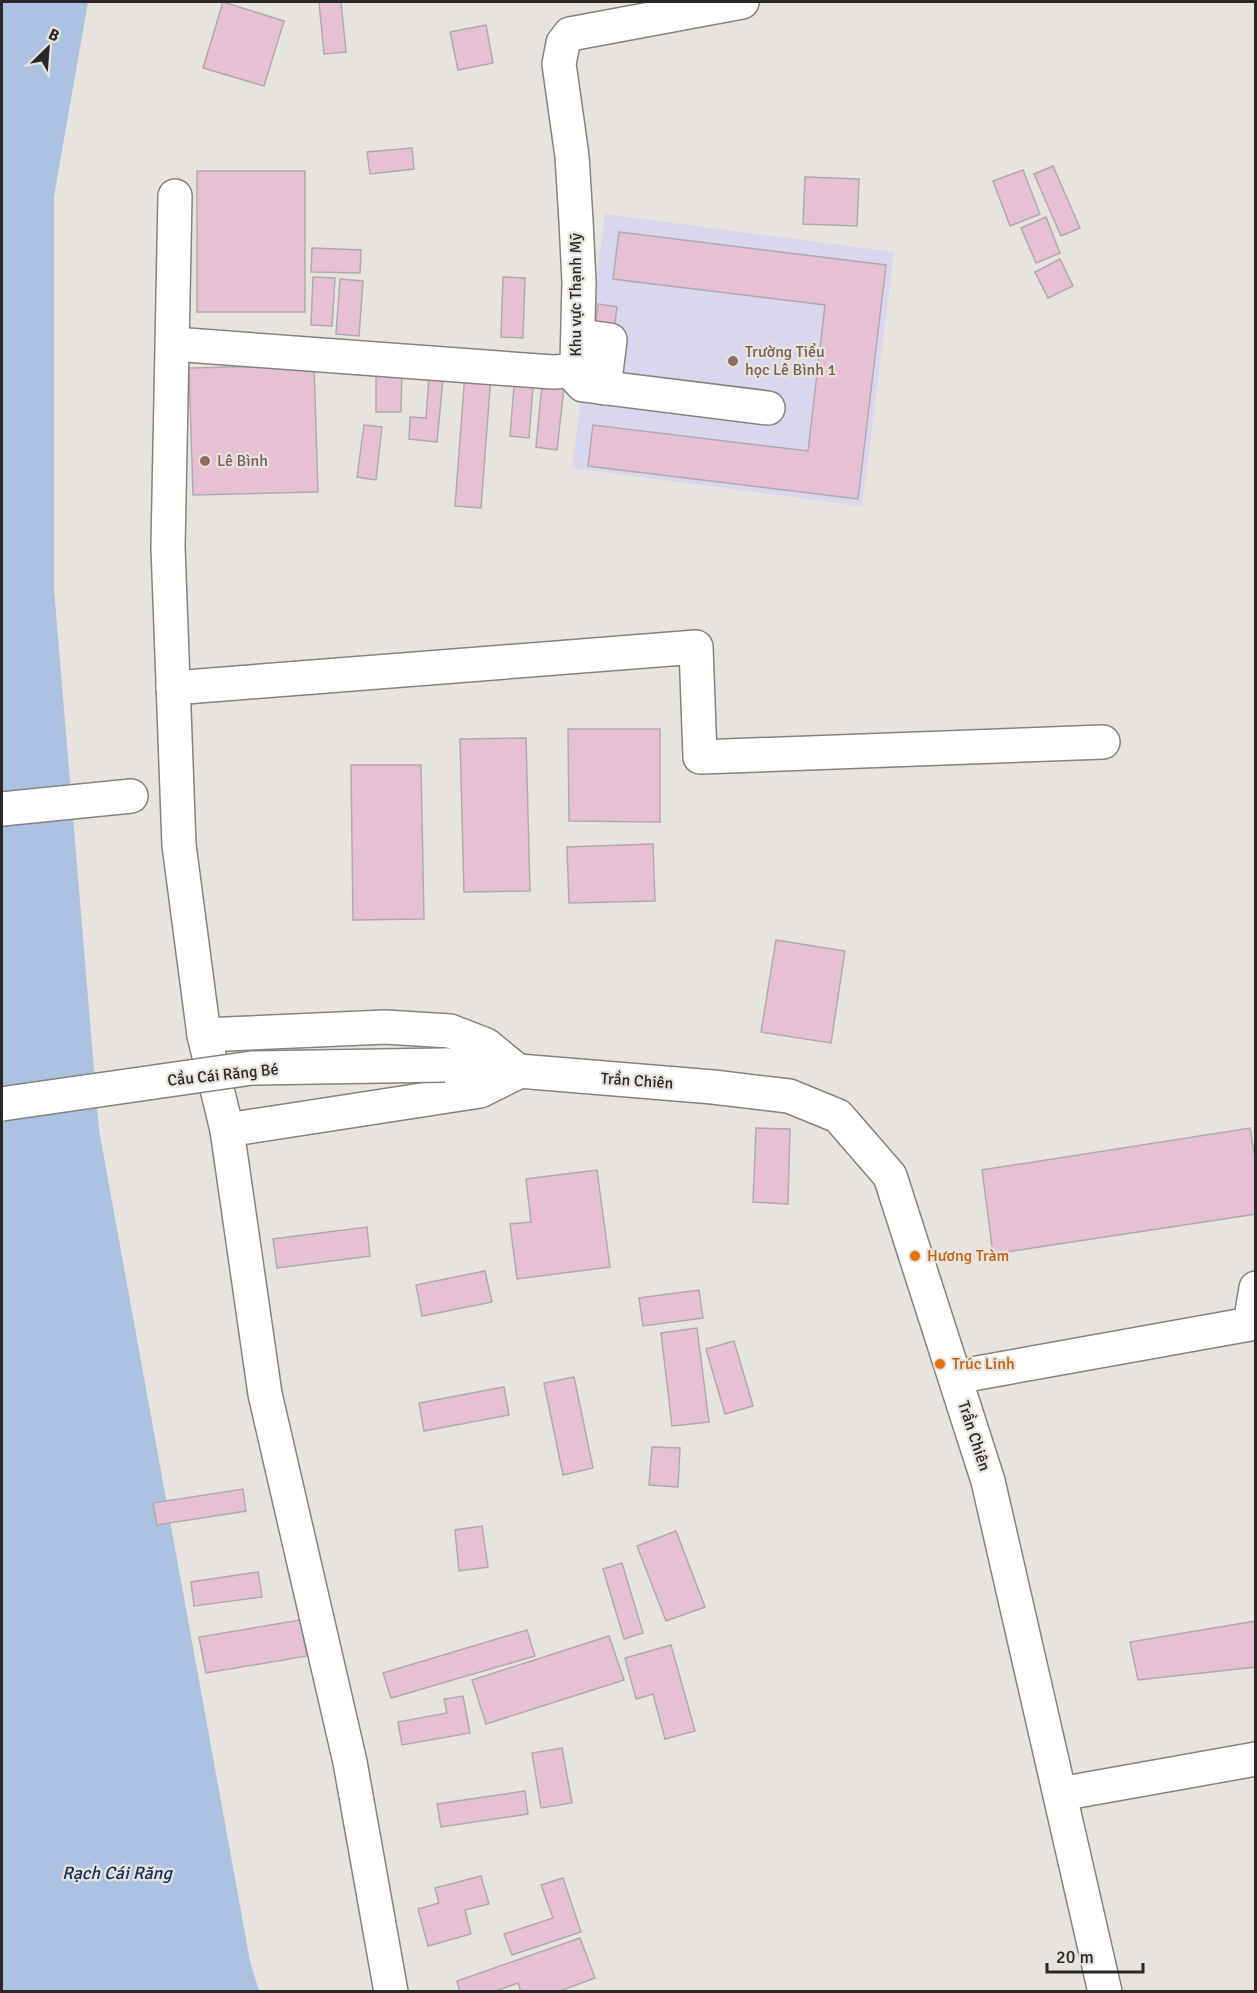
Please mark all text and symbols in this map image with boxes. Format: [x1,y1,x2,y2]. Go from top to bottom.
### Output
north arrow [18,18,78,78]
text: B [45,24,63,47]
street label: Khu vực Thạnh Mỹ [566,233,586,357]
place label: Trường Tiểu học Lê Bình 1 [745,342,836,380]
marker: Trường Tiểu học Lê Bình 1 [726,354,740,368]
place label: Lê Bình [217,451,268,471]
marker: Lê Bình [198,454,212,468]
street label: Cầu Cái Răng Bé [167,1059,279,1091]
street label: Trần Chiên [600,1068,674,1094]
place label: Hương Tràm [927,1246,1009,1266]
marker: Hương Tràm [908,1249,922,1263]
place label: Trúc Linh [952,1354,1015,1374]
marker: Trúc Linh [933,1357,947,1371]
street label: Trần Chiên [953,1398,995,1474]
water label: Rạch Cái Răng [62,1862,173,1884]
scale bar [1047,1936,1143,1974]
text: 20 m [1056,1946,1094,1968]

